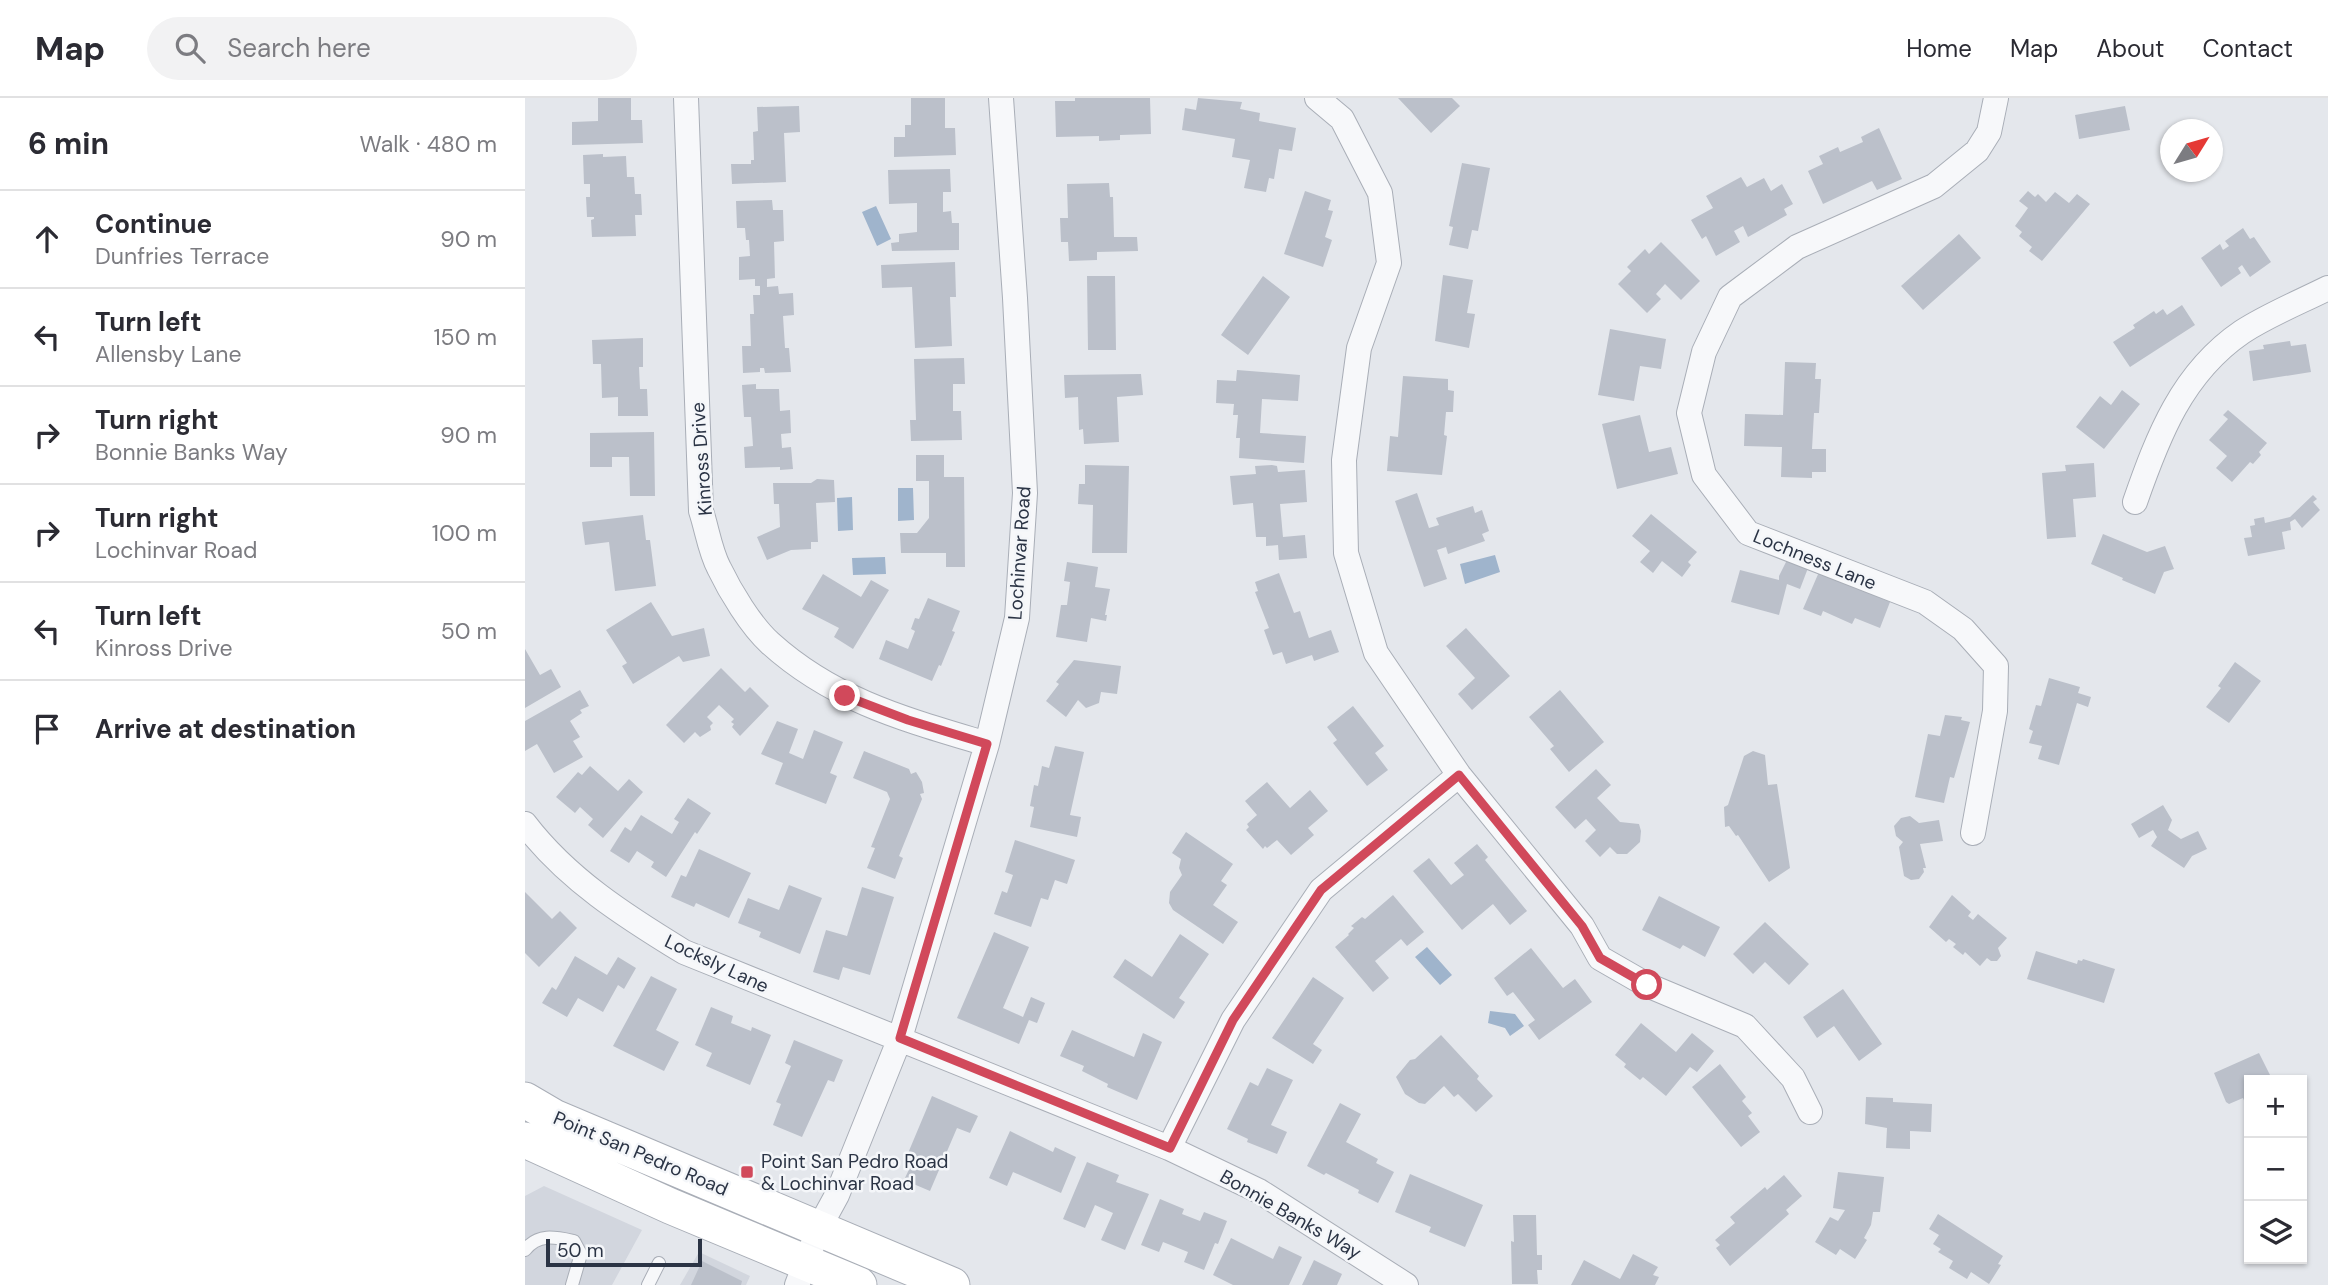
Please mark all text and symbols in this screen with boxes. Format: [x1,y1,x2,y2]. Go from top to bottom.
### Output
search box [147,17,637,80]
text: Map [35,27,105,70]
icon: search [171,29,209,67]
text: Search here [227,31,371,65]
text: Home [1906,33,1972,64]
text: Map [2010,33,2058,64]
text: About [2096,33,2165,64]
text: Contact [2203,33,2293,64]
north arrow [2160,119,2223,182]
text: 6 min [28,124,109,163]
text: Walk · 480 m [360,129,497,159]
text: Continue [95,207,212,241]
icon: ahead [28,220,66,258]
text: 90 m [440,224,497,254]
text: Dunfries Terrace [95,241,269,271]
text: Turn left [95,305,202,339]
icon: left [28,318,66,356]
text: 150 m [433,322,497,352]
text: Allensby Lane [95,339,242,369]
street label: Kinross Drive [685,401,718,517]
text: Turn right [95,403,219,437]
icon: right [28,416,66,454]
text: 90 m [440,420,497,450]
text: Bonnie Banks Way [95,437,288,467]
street label: Lochinvar Road [1002,485,1037,621]
text: Turn right [95,501,219,535]
icon: right [28,514,66,552]
text: 100 m [432,518,497,548]
street label: Lochness Lane [1750,523,1880,596]
text: Lochinvar Road [95,535,257,565]
text: Turn left [95,599,202,633]
icon: left [28,612,66,650]
text: 50 m [441,616,497,646]
text: Kinross Drive [95,633,233,663]
route end [829,680,860,711]
icon: arrive [28,710,66,748]
text: Arrive at destination [95,712,356,746]
street label: Locksly Lane [661,928,773,998]
route start [1631,969,1662,1000]
map controls [2244,1075,2307,1264]
button: + [2244,1075,2307,1138]
street label: Point San Pedro Road [550,1105,732,1202]
button: − [2244,1138,2307,1201]
place label: Point San Pedro Road & Lochinvar Road [761,1149,948,1196]
marker: Point San Pedro Road & Lochinvar Road [739,1164,755,1180]
street label: Bonnie Banks Way [1216,1164,1366,1265]
button: layers [2244,1201,2307,1264]
scale bar [546,1236,702,1268]
text: 50 m [557,1238,604,1263]

